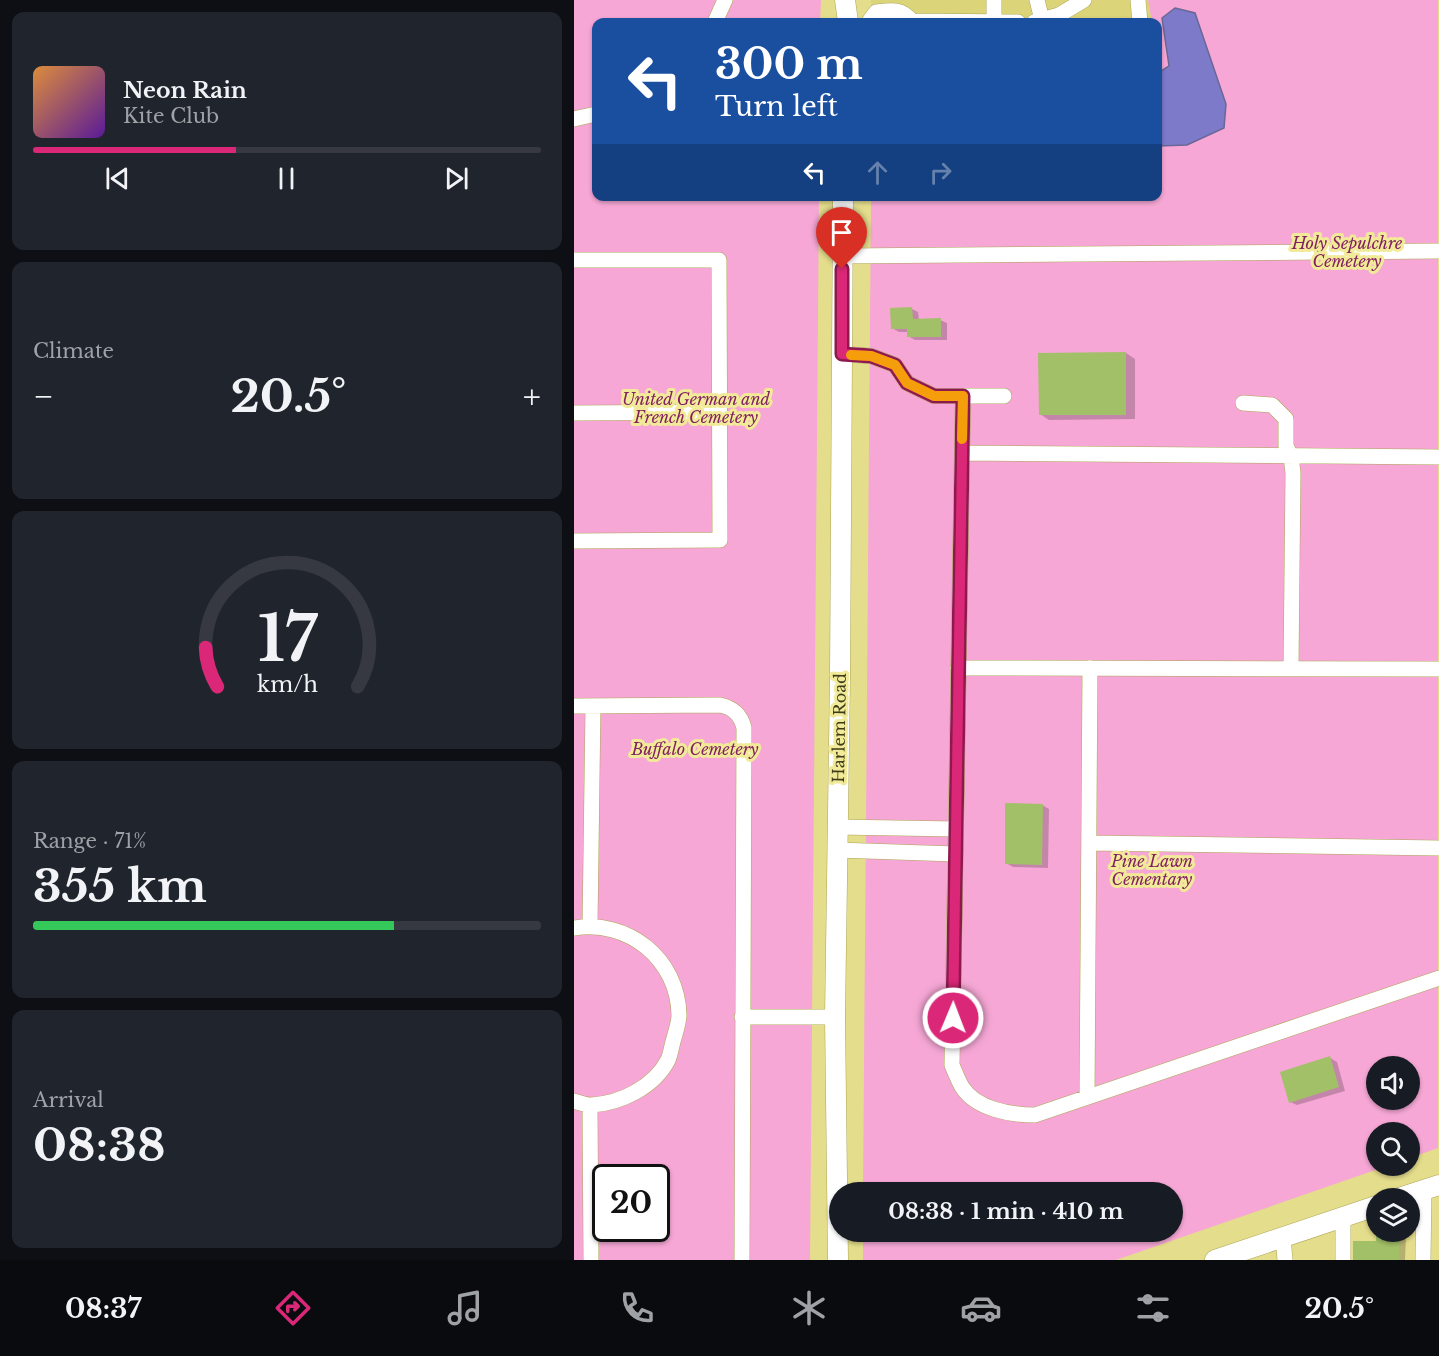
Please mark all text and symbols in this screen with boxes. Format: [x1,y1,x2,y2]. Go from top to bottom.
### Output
text: 300 m [715,38,863,90]
icon: left [616,42,694,120]
text: Neon Rain [123,77,247,104]
text: Turn left [715,90,838,123]
text: Kite Club [123,104,219,128]
icon: left [798,156,831,189]
icon: ahead [861,156,894,189]
icon: right [924,156,957,189]
icon: previous [101,162,134,195]
icon: pause [270,162,303,195]
icon: next [440,162,473,195]
pin [816,207,867,269]
icon: arrive [825,216,858,249]
park label: Holy Sepulchre Cemetery [1291,233,1403,271]
text: Climate [33,339,114,363]
text: 20.5° [230,368,346,424]
text: − [33,376,54,417]
text: + [523,376,541,417]
park label: United German and French Cemetery [622,389,771,427]
text: 17 [257,600,317,678]
text: km/h [257,671,318,698]
street label: Harlem Road [828,673,850,783]
park label: Buffalo Cemetery [631,739,759,759]
text: Range · 71% [33,829,147,853]
park label: Pine Lawn Cementary [1110,851,1193,889]
text: 355 km [33,858,207,914]
position arrow [921,986,985,1050]
map controls [1366,1056,1420,1242]
button: sound [1366,1056,1420,1110]
text: Arrival [33,1088,104,1112]
text: 08:38 [33,1117,166,1173]
button: search [1366,1122,1420,1176]
speed limit sign: 20 [592,1164,670,1242]
button: layers [1366,1188,1420,1242]
text: 08:38 · 1 min · 410 m [888,1198,1124,1225]
icon: directions [272,1287,314,1329]
icon: music [444,1287,486,1329]
icon: phone [616,1287,658,1329]
icon: climate [788,1287,830,1329]
icon: car [960,1287,1002,1329]
icon: filters [1132,1287,1174,1329]
text: 08:37 [65,1292,141,1325]
text: 20.5° [1304,1292,1374,1325]

